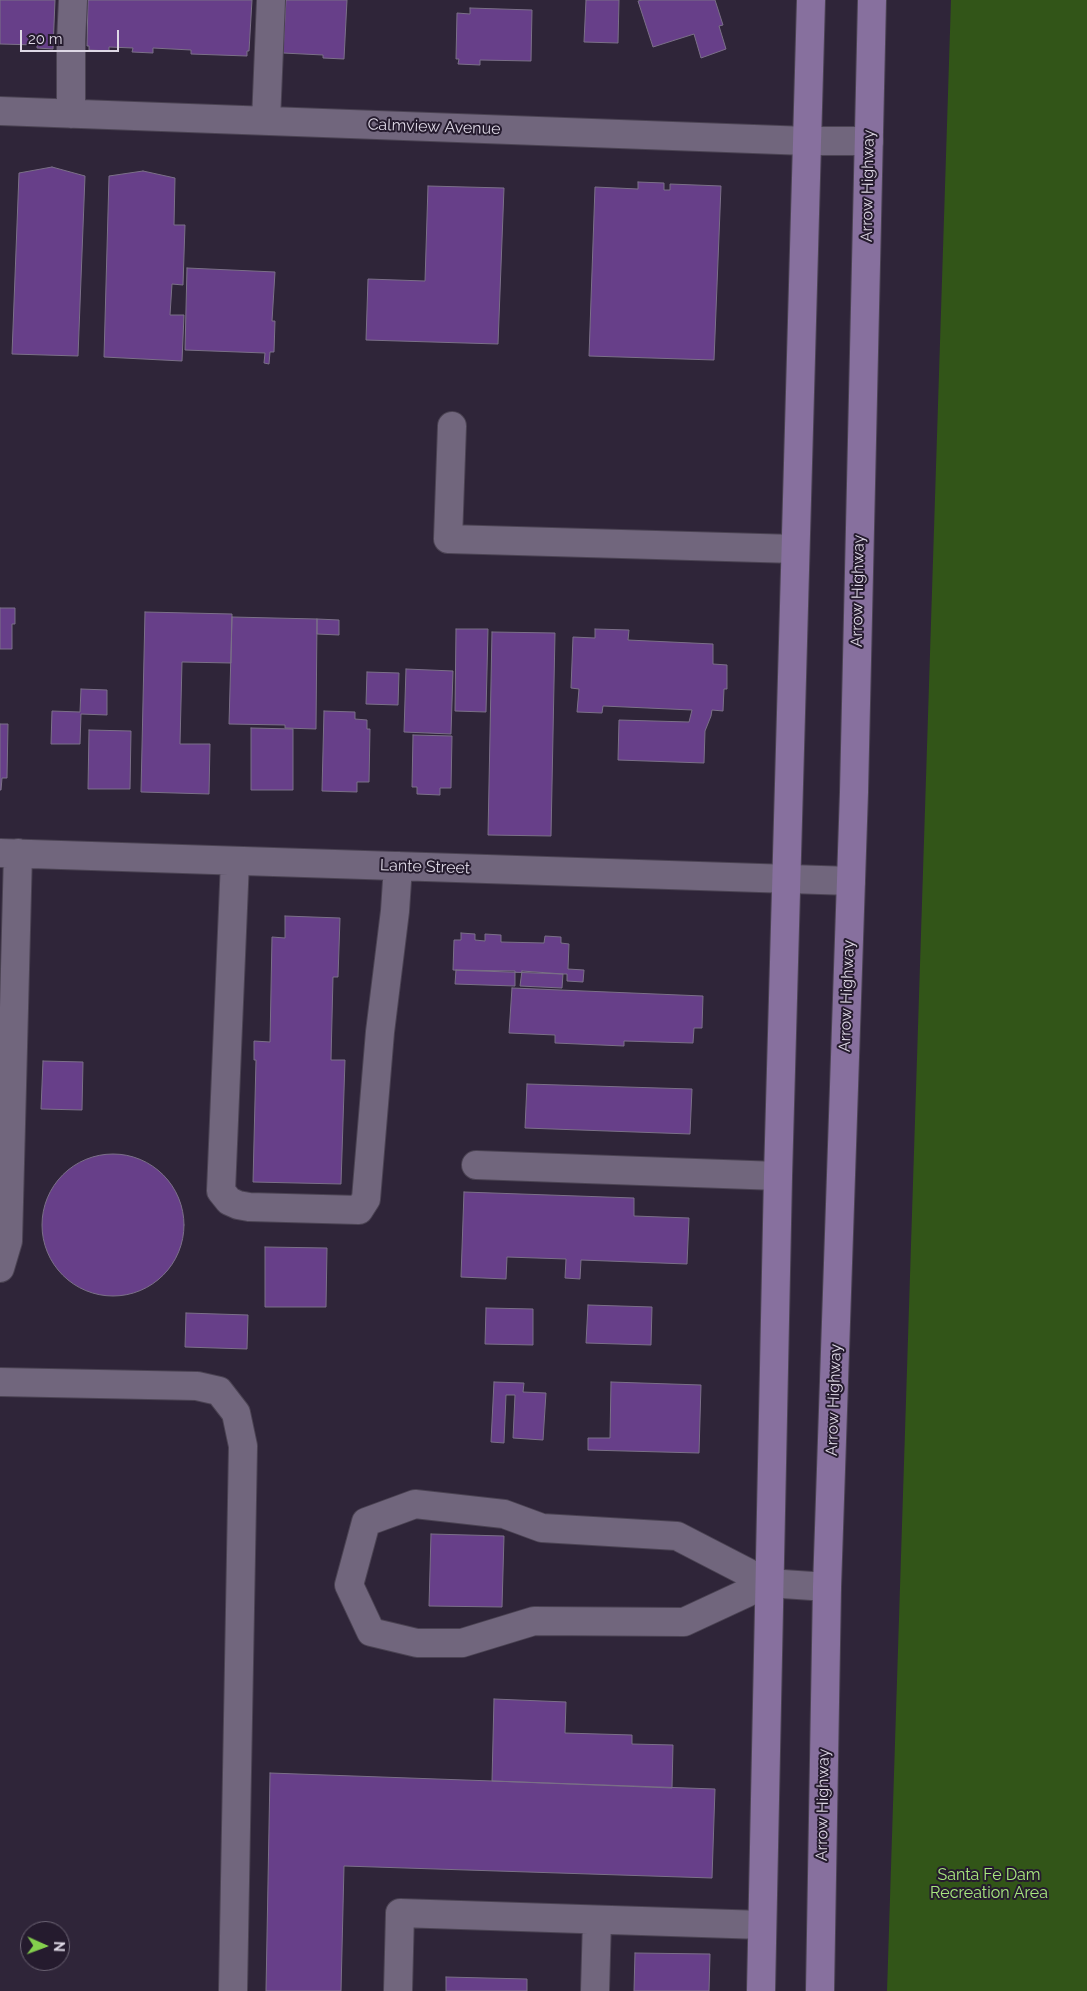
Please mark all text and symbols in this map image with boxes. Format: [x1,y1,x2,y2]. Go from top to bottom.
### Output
scale bar [22,20,121,52]
text: 20 m [28,30,63,48]
street label: Calmview Avenue [367,115,501,139]
street label: Arrow Highway [857,130,879,242]
street label: Arrow Highway [847,535,869,647]
street label: Lante Street [380,856,470,878]
street label: Arrow Highway [835,940,859,1052]
street label: Arrow Highway [822,1344,846,1456]
street label: Arrow Highway [812,1749,834,1861]
park label: Santa Fe Dam Recreation Area [930,1865,1048,1903]
north arrow [20,1921,70,1971]
text: N [51,1941,67,1952]

